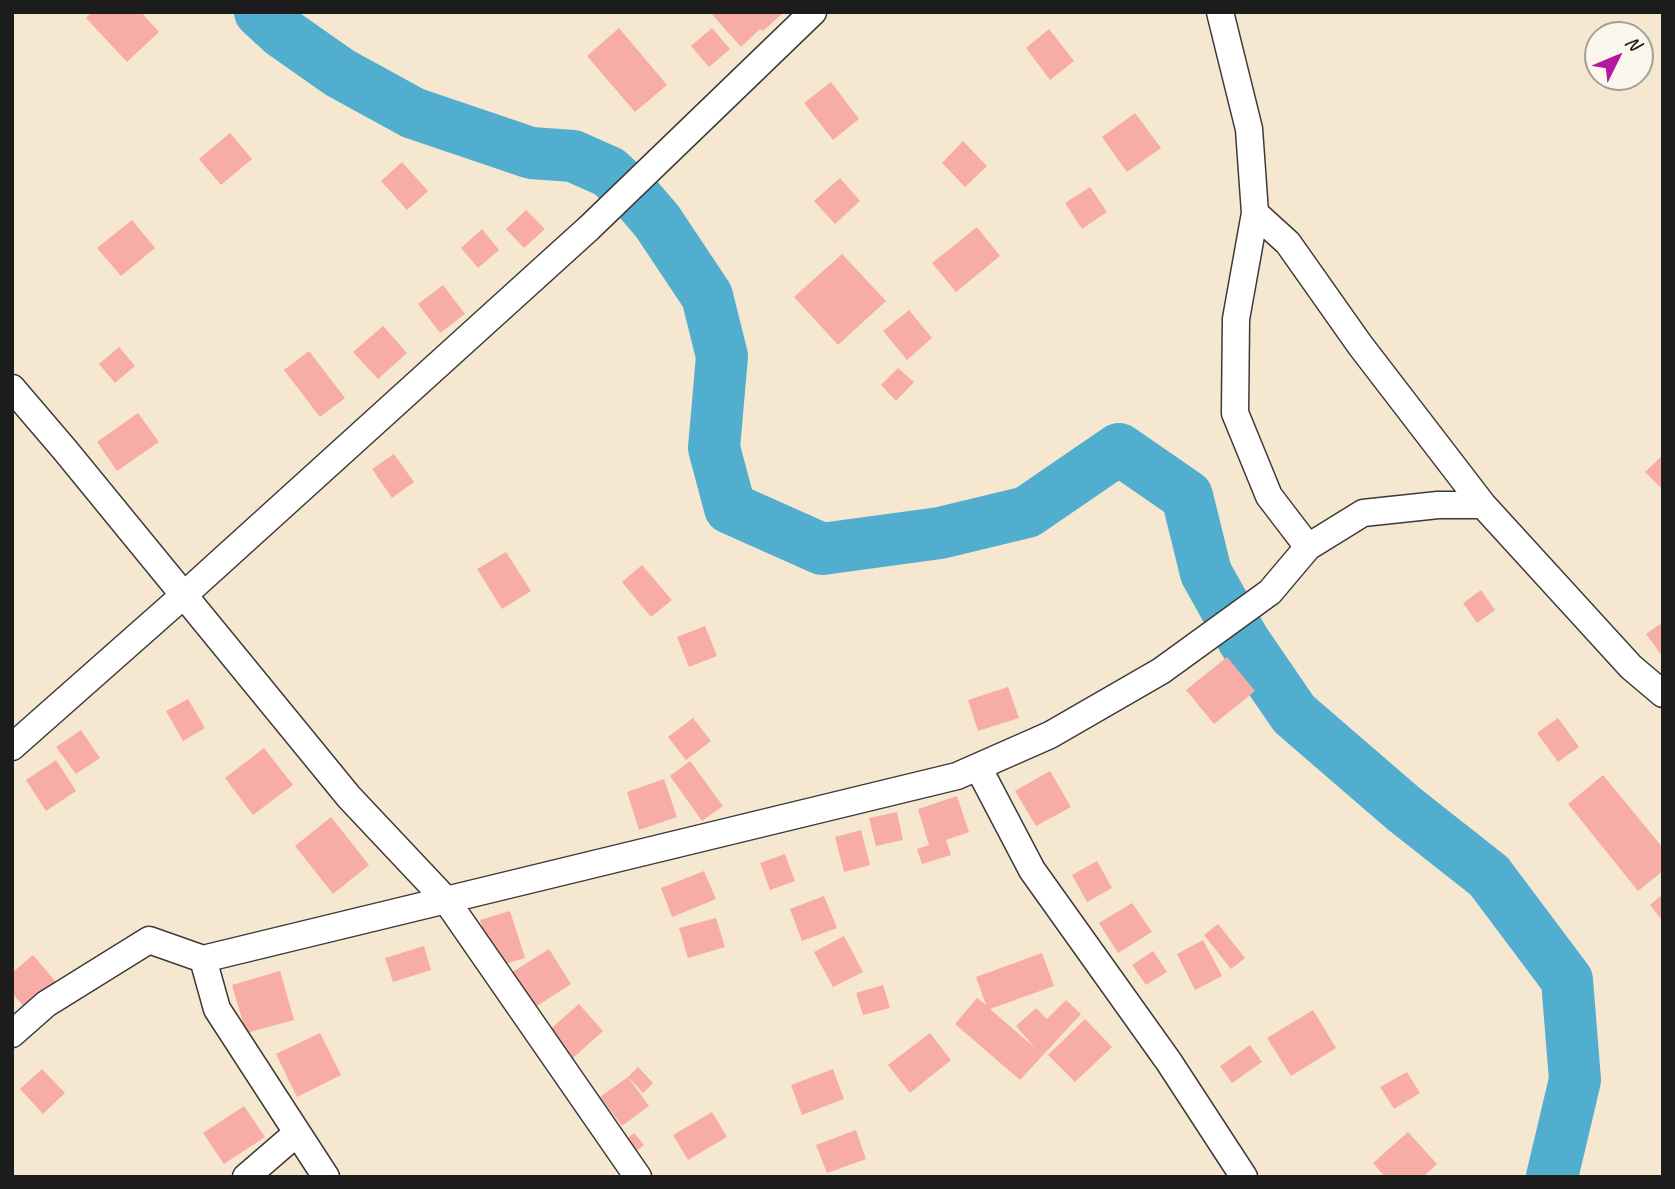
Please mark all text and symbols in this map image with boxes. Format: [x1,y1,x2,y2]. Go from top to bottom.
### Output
north arrow [1584,21,1654,91]
text: N [1620,31,1646,56]

